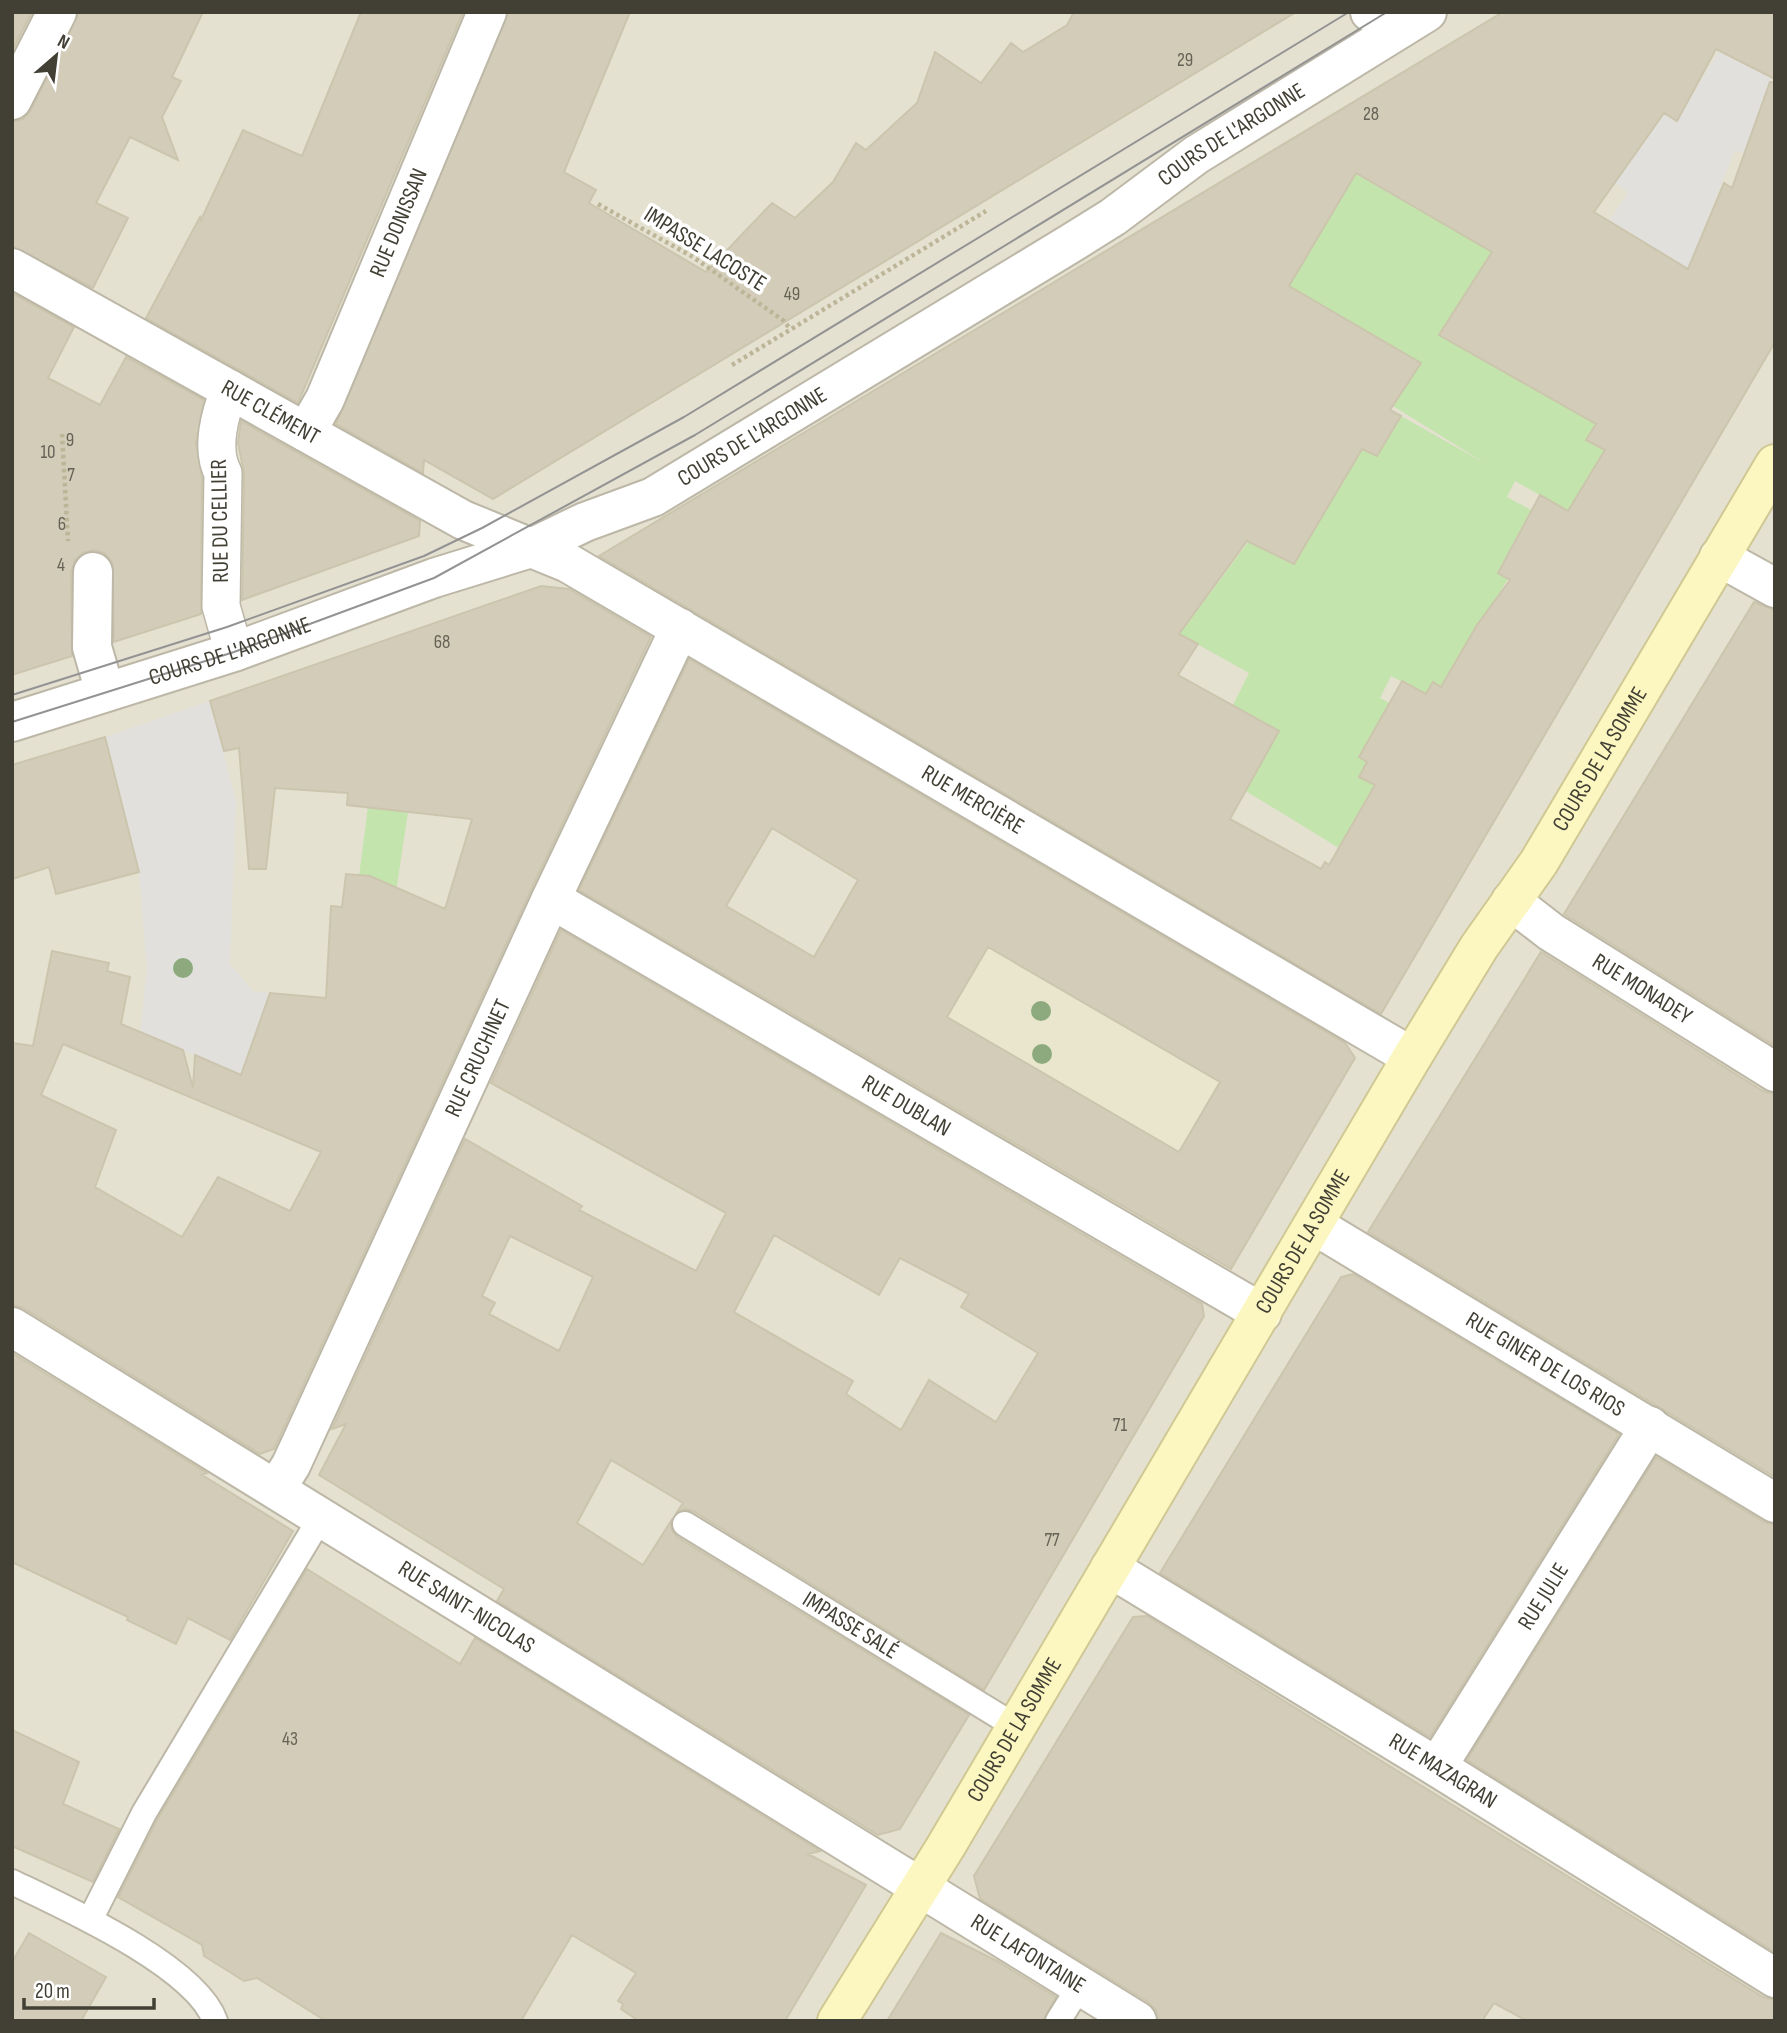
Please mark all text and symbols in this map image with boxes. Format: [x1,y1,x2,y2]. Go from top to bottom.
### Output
north arrow [21,21,91,91]
text: N [53,30,73,55]
house number: 29 [1177,49,1193,72]
street label: COURS DE L'ARGONNE [1153,77,1310,192]
house number: 28 [1363,103,1379,126]
street label: RUE DONISSAN [364,164,434,281]
street label: IMPASSE LACOSTE [639,200,771,298]
house number: 49 [784,283,800,306]
street label: RUE CLÉMENT [216,374,325,451]
street label: COURS DE L'ARGONNE [673,381,832,493]
house number: 9 [66,429,74,452]
house number: 10 [40,441,56,464]
street label: RUE DU CELLIER [205,459,235,583]
house number: 7 [67,464,75,487]
house number: 6 [58,513,66,536]
house number: 4 [57,554,65,577]
street label: COURS DE L'ARGONNE [145,611,315,692]
house number: 68 [434,631,450,654]
street label: COURS DE LA SOMME [1546,682,1654,836]
street label: RUE MERCIÈRE [916,759,1029,841]
street label: RUE MONADEY [1587,947,1697,1031]
street label: RUE CRUCHINET [439,995,517,1121]
street label: RUE DUBLAN [857,1069,956,1143]
street label: COURS DE LA SOMME [1249,1165,1356,1319]
street label: RUE GINER DE LOS RIOS [1461,1306,1630,1423]
house number: 71 [1113,1414,1128,1437]
house number: 77 [1044,1529,1060,1552]
street label: RUE SAINT-NICOLAS [393,1555,540,1660]
street label: RUE JULIE [1512,1558,1575,1635]
street label: IMPASSE SALÉ [797,1585,904,1665]
street label: COURS DE LA SOMME [961,1653,1068,1807]
street label: RUE MAZAGRAN [1384,1727,1502,1815]
house number: 43 [282,1728,298,1751]
street label: RUE LAFONTAINE [966,1908,1091,2000]
scale bar [24,1966,154,2010]
text: 20 m [35,1979,70,2004]

